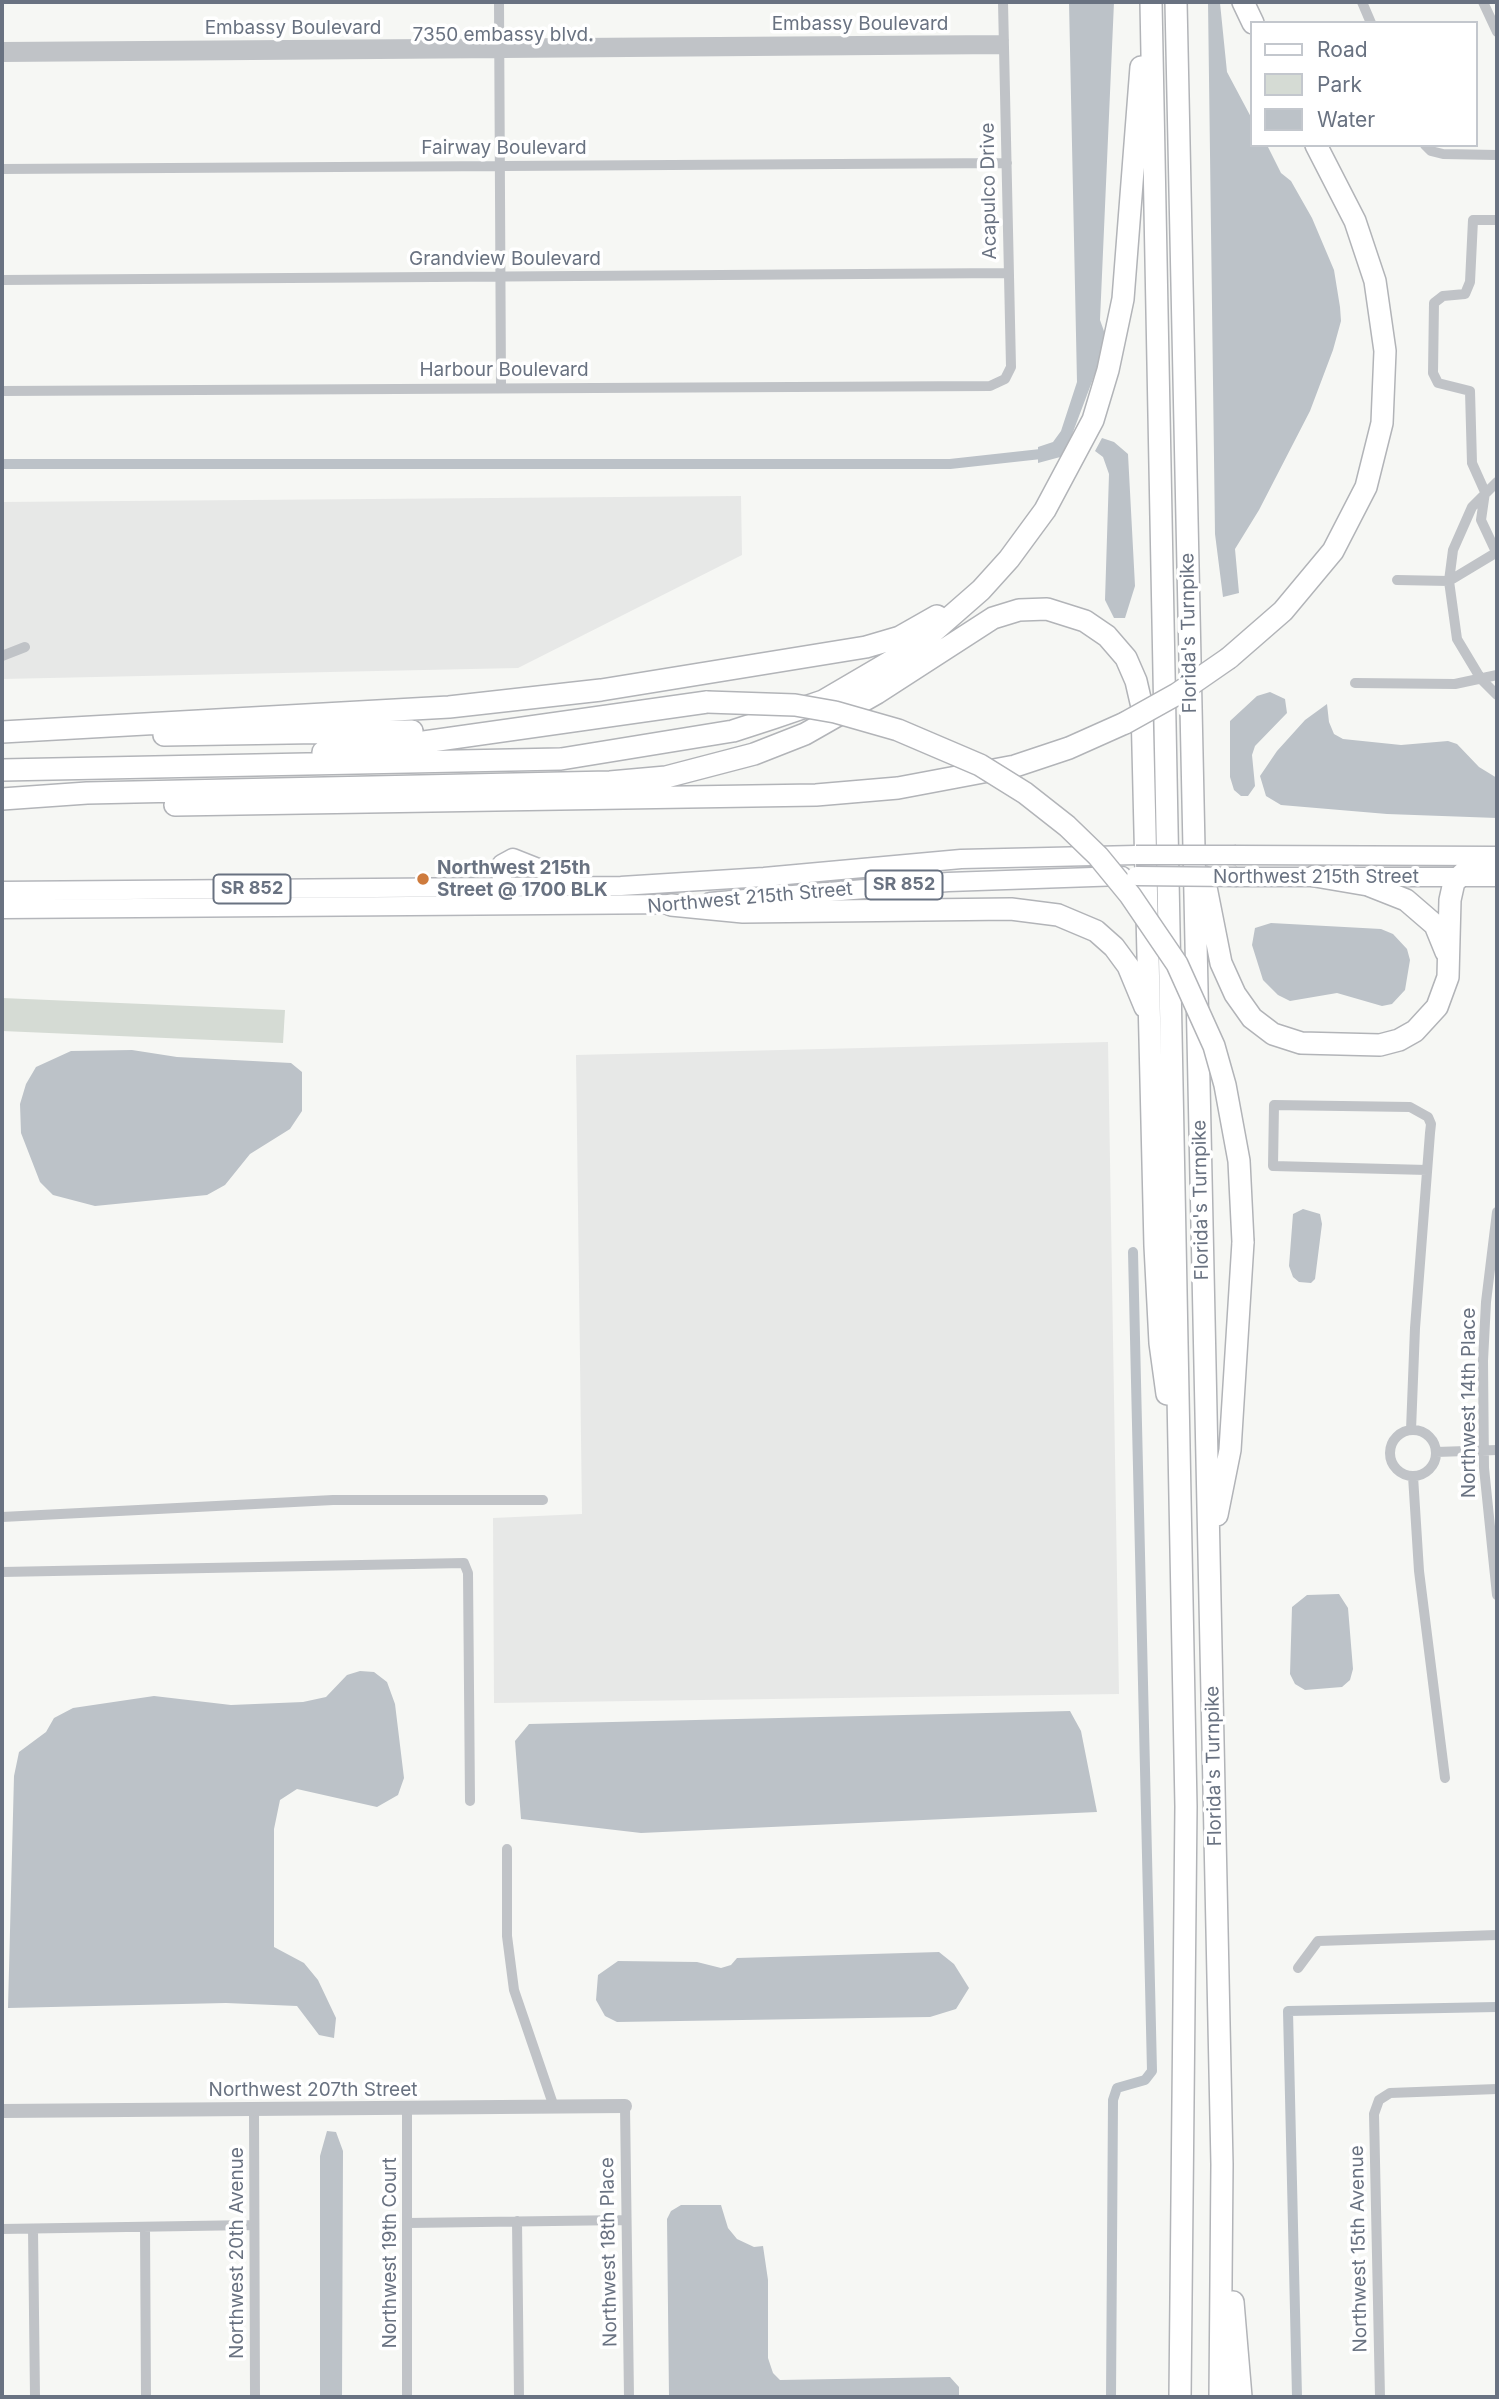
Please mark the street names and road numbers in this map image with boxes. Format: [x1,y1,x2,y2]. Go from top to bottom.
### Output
street label: Embassy Boulevard [772,13,948,35]
street label: Embassy Boulevard [205,17,381,39]
street label: 7350 embassy blvd. [412,24,594,46]
street label: Acapulco Drive [976,122,1002,260]
street label: Fairway Boulevard [421,137,587,159]
street label: Grandview Boulevard [409,248,601,270]
street label: Harbour Boulevard [419,359,589,381]
street label: Florida's Turnpike [1176,552,1202,714]
street label: Northwest 215th Street [1213,866,1419,888]
road number: SR 852 [866,870,942,900]
road number: SR 852 [214,874,290,904]
street label: Northwest 215th Street [647,878,853,918]
street label: Florida's Turnpike [1188,1119,1214,1281]
street label: Northwest 14th Place [1458,1308,1480,1498]
street label: Florida's Turnpike [1201,1685,1227,1847]
street label: Northwest 207th Street [209,2079,417,2101]
street label: Northwest 15th Avenue [1346,2145,1372,2353]
street label: Northwest 20th Avenue [226,2147,248,2359]
street label: Northwest 19th Court [379,2157,401,2349]
street label: Northwest 18th Place [596,2157,622,2347]

